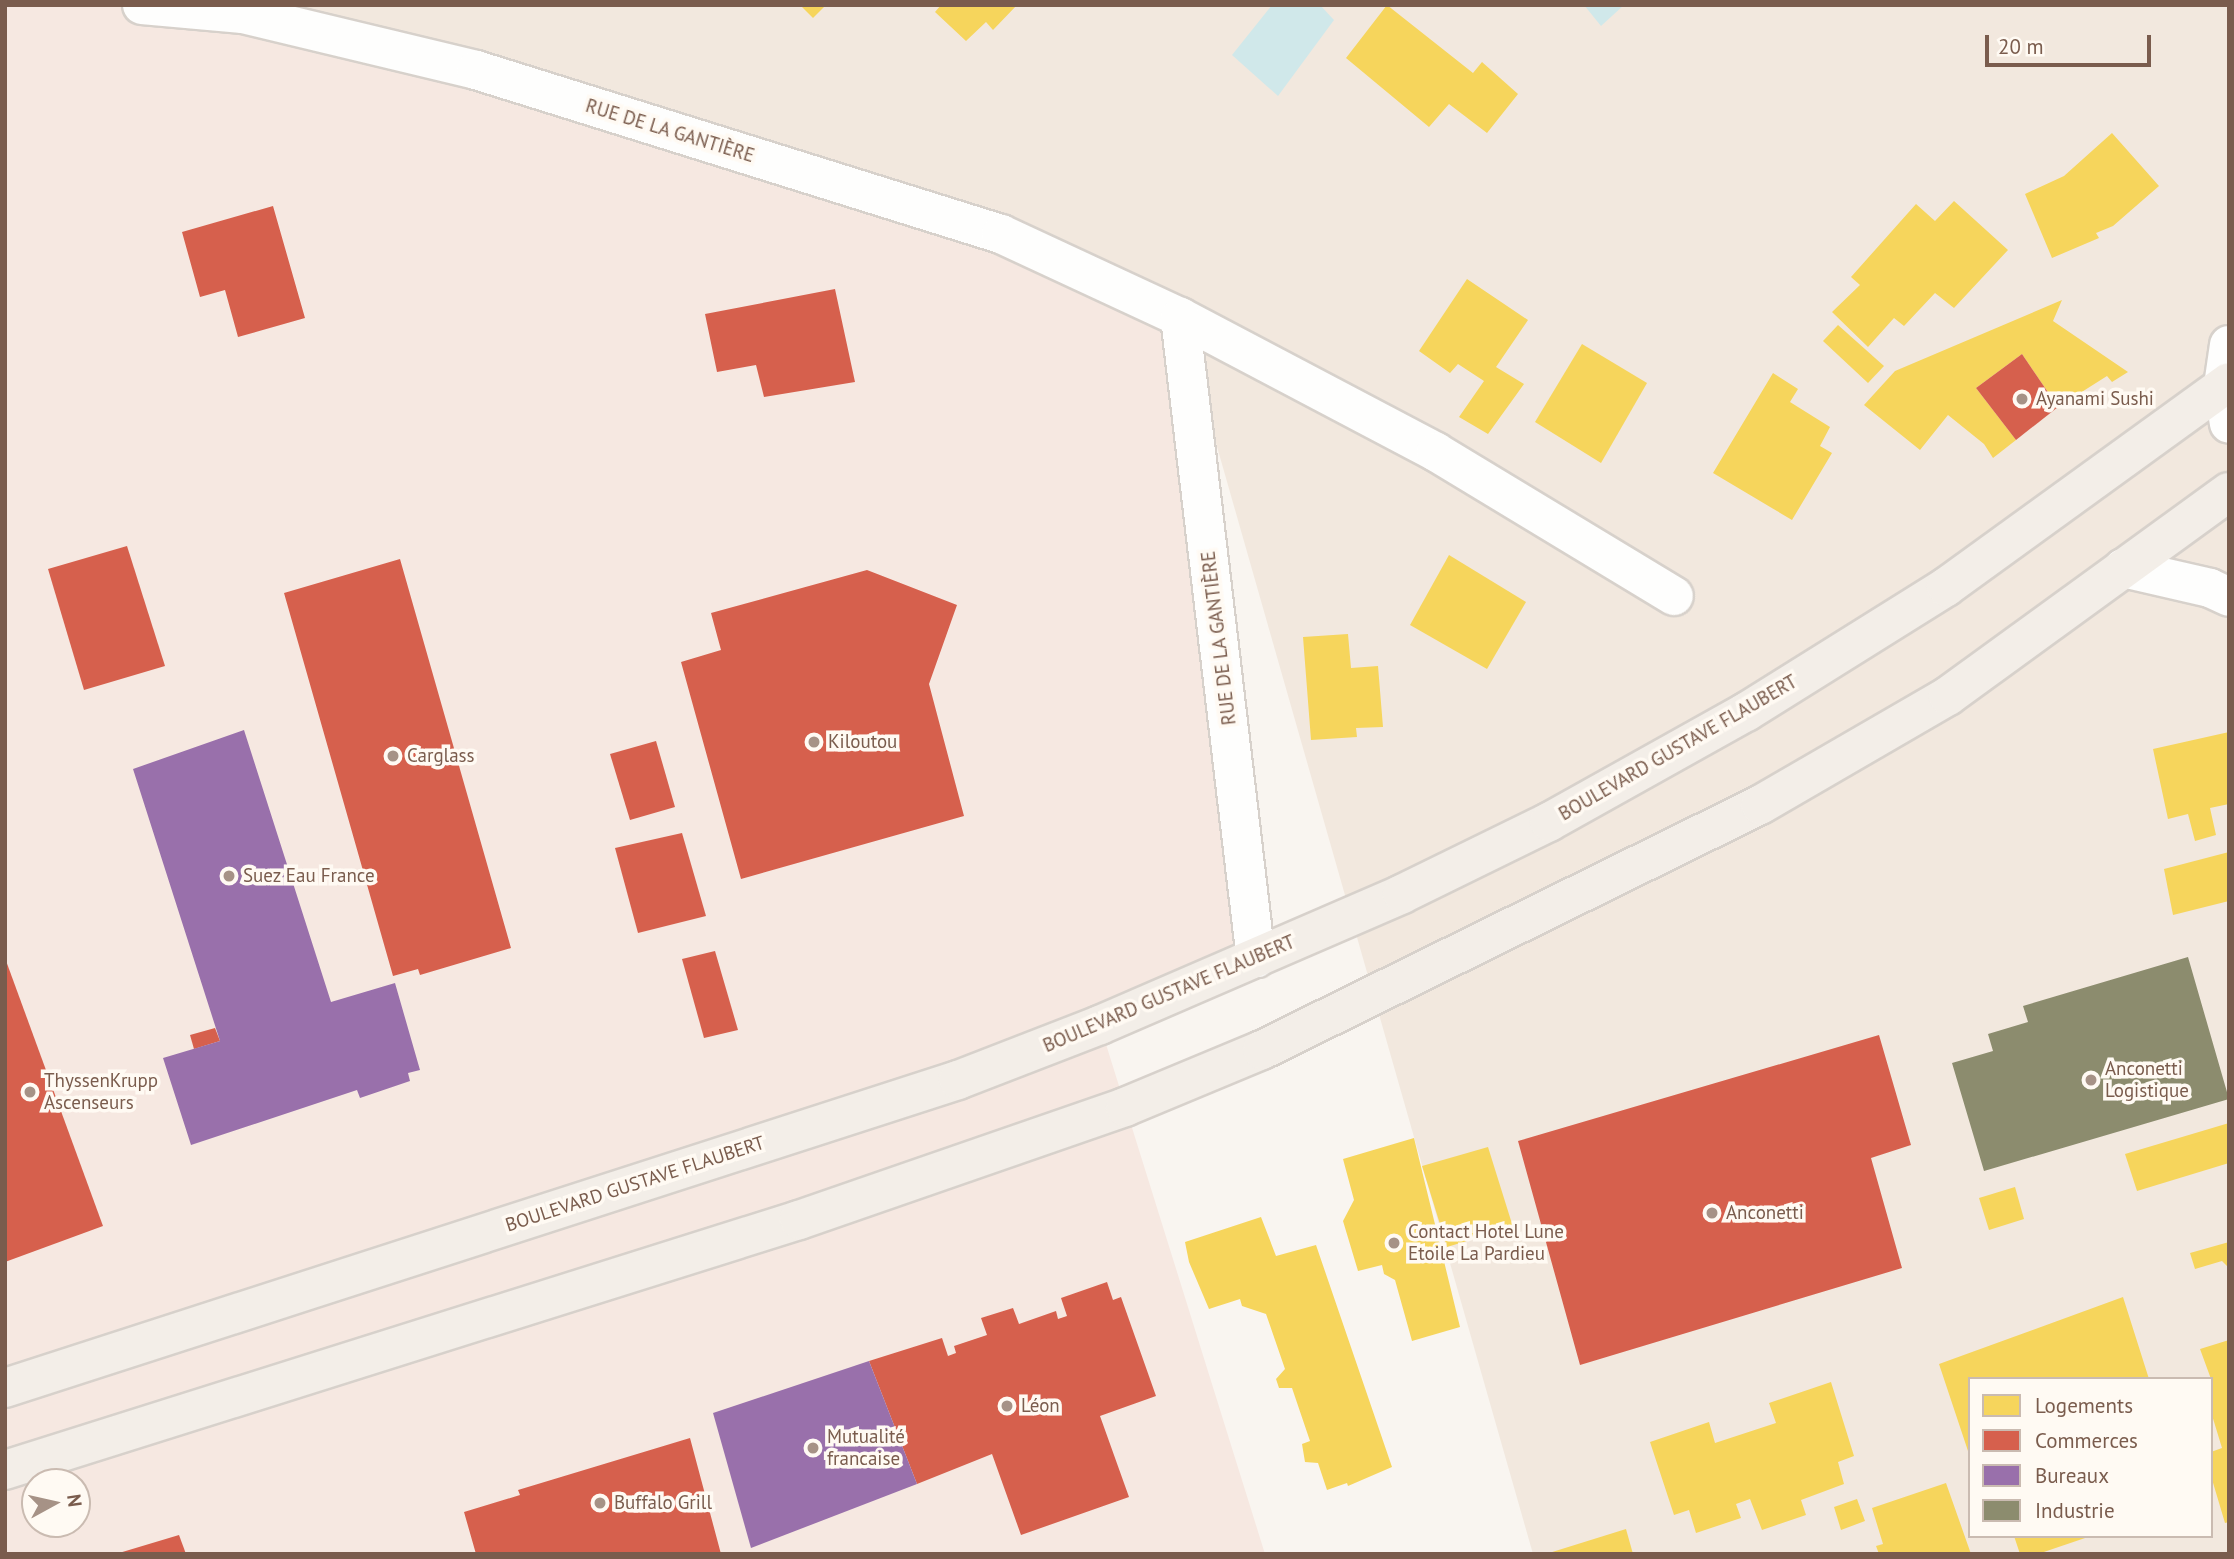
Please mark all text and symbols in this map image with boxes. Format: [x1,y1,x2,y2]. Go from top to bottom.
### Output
scale bar [1989,21,2155,65]
text: 20 m [1998,33,2044,60]
street label: RUE DE LA GANTIÈRE [582,94,758,168]
place label: Ayanami Sushi [2036,388,2154,410]
marker: Ayanami Sushi [2014,391,2030,407]
street label: RUE DE LA GANTIÈRE [1197,549,1241,727]
street label: BOULEVARD GUSTAVE FLAUBERT [1555,670,1801,826]
place label: Kiloutou [828,731,897,753]
marker: Kiloutou [806,734,822,750]
place label: Carglass [407,745,475,767]
marker: Carglass [385,748,401,764]
place label: Suez Eau France [243,865,375,887]
marker: Suez Eau France [221,868,237,884]
street label: BOULEVARD GUSTAVE FLAUBERT [1040,931,1298,1057]
place label: Anconetti Logistique [2105,1058,2189,1102]
place label: ThyssenKrupp Ascenseurs [44,1070,158,1114]
marker: Anconetti Logistique [2083,1072,2099,1088]
marker: ThyssenKrupp Ascenseurs [22,1084,38,1100]
street label: BOULEVARD GUSTAVE FLAUBERT [502,1131,768,1237]
place label: Anconetti [1726,1202,1804,1224]
marker: Anconetti [1704,1205,1720,1221]
place label: Contact Hotel Lune Etoile La Pardieu [1408,1221,1564,1265]
marker: Contact Hotel Lune Etoile La Pardieu [1386,1235,1402,1251]
legend [1968,1377,2213,1538]
text: Logements [2035,1392,2133,1419]
place label: Léon [1021,1395,1060,1417]
marker: Léon [999,1398,1015,1414]
place label: Mutualité francaise [827,1426,905,1470]
text: Commerces [2035,1427,2138,1454]
marker: Mutualité francaise [805,1440,821,1456]
text: Bureaux [2035,1462,2109,1489]
north arrow [21,1468,91,1538]
text: N [62,1492,88,1508]
place label: Buffalo Grill [614,1492,712,1514]
marker: Buffalo Grill [592,1495,608,1511]
text: Industrie [2035,1497,2115,1524]

